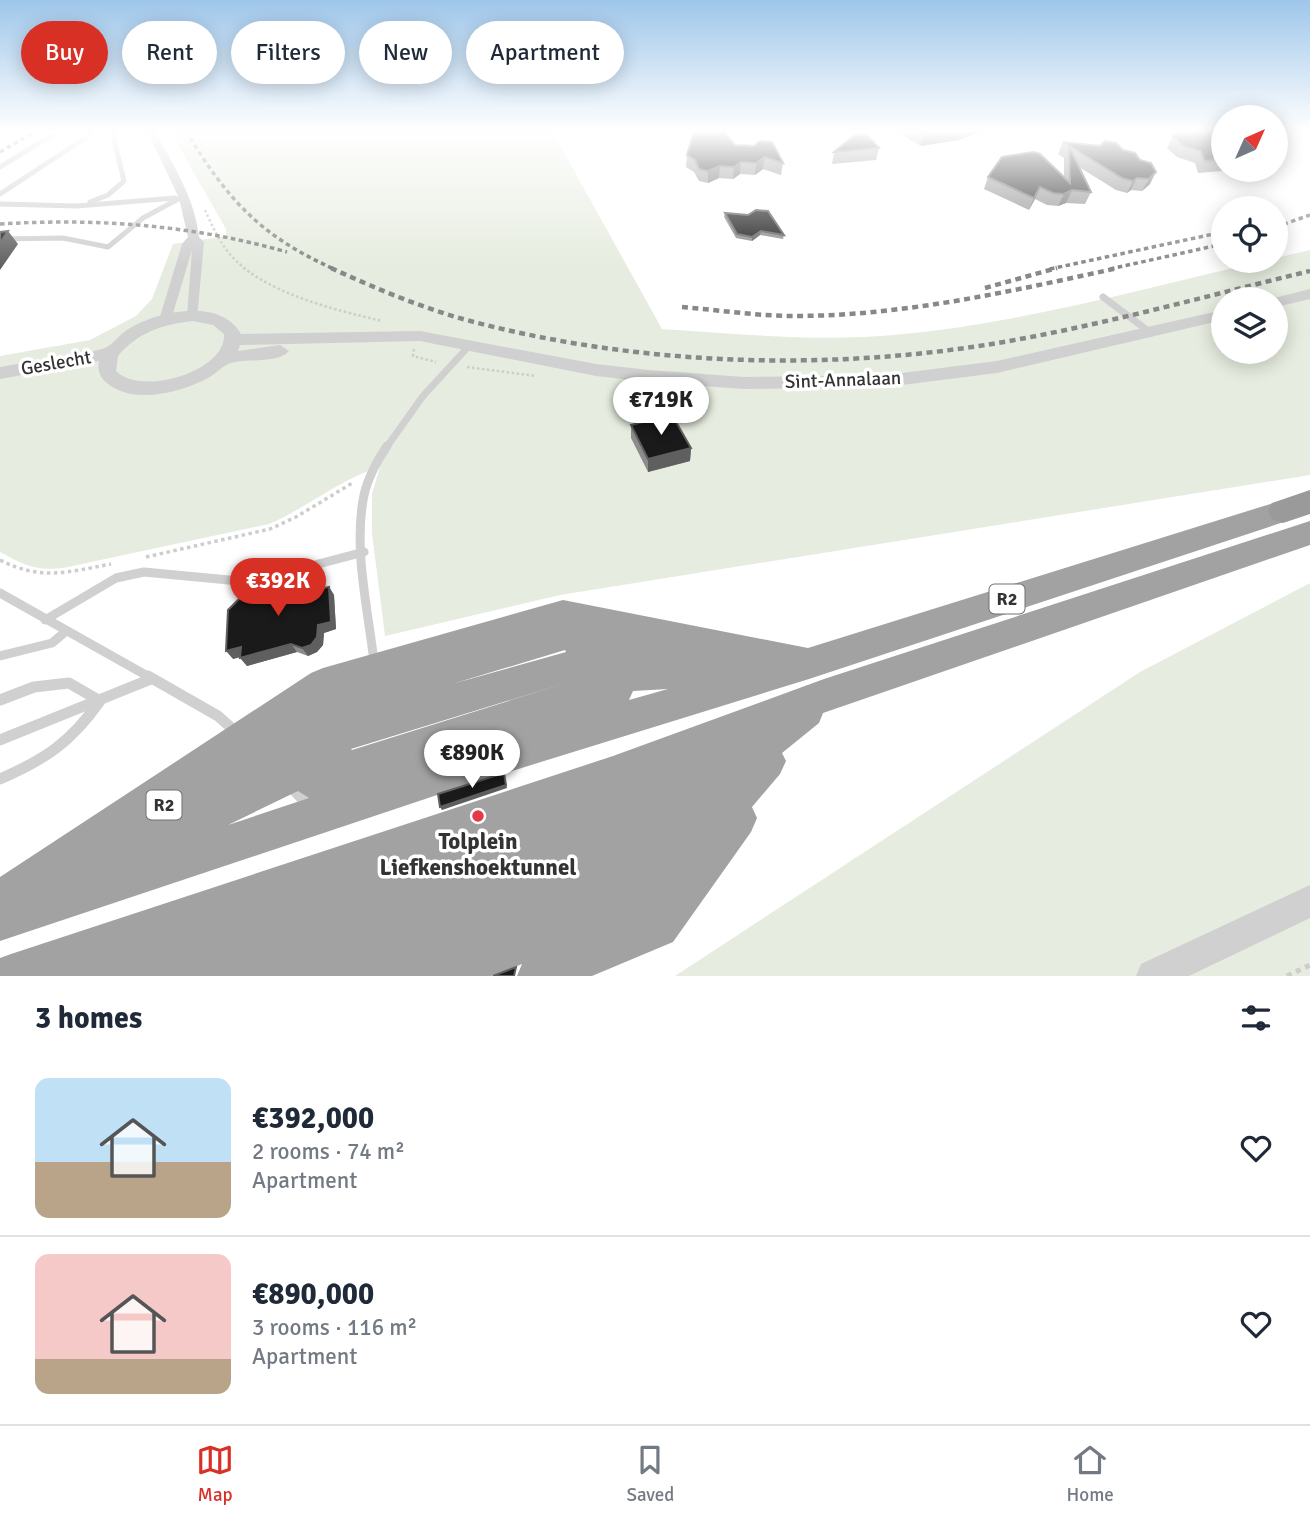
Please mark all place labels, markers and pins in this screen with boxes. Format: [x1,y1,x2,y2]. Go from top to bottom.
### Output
pin: €719K [612,378,710,437]
pin: €392K [229,558,327,618]
pin: €890K [423,730,521,790]
marker: Tolplein Liefkenshoektunnel [470,808,486,824]
place label: Tolplein Liefkenshoektunnel [379,827,577,882]

